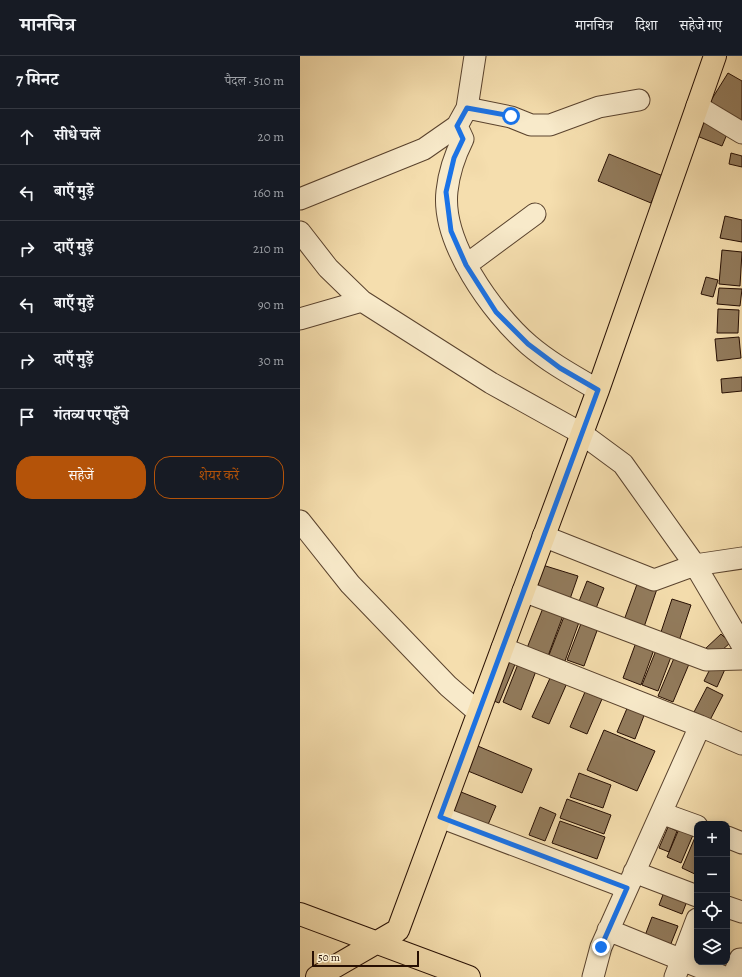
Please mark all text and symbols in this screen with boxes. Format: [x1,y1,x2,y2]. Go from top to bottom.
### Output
text: मानचित्र [20,12,75,38]
text: मानचित्र [575,16,613,35]
text: दिशा [635,16,657,35]
text: सहेजे गए [679,16,722,35]
text: 7 मिनट [16,68,58,91]
text: पैदल · 510 m [225,72,284,89]
route start [502,107,520,125]
text: सीधे चलें [54,125,100,145]
icon: ahead [16,126,38,148]
text: 20 m [258,128,284,145]
text: बाएँ मुड़ें [54,181,94,201]
icon: left [16,182,38,204]
text: 160 m [253,184,284,201]
text: दाएँ मुड़ें [54,237,93,257]
icon: right [16,238,38,260]
text: 210 m [253,240,284,257]
text: बाएँ मुड़ें [54,293,94,313]
icon: left [16,294,38,316]
text: 90 m [258,296,284,313]
text: दाएँ मुड़ें [54,349,93,369]
icon: right [16,350,38,372]
text: 30 m [258,352,284,369]
text: गंतव्य पर पहुँचे [54,405,129,425]
icon: arrive [16,406,38,428]
button: सहेजें [16,456,146,499]
button: शेयर करें [154,456,284,499]
map controls [694,821,730,965]
button: + [694,821,730,857]
button: − [694,857,730,893]
button: locate [694,893,730,929]
button: layers [694,929,730,965]
route end [592,938,610,956]
scale bar [312,949,419,968]
text: 50 m [318,950,340,965]

